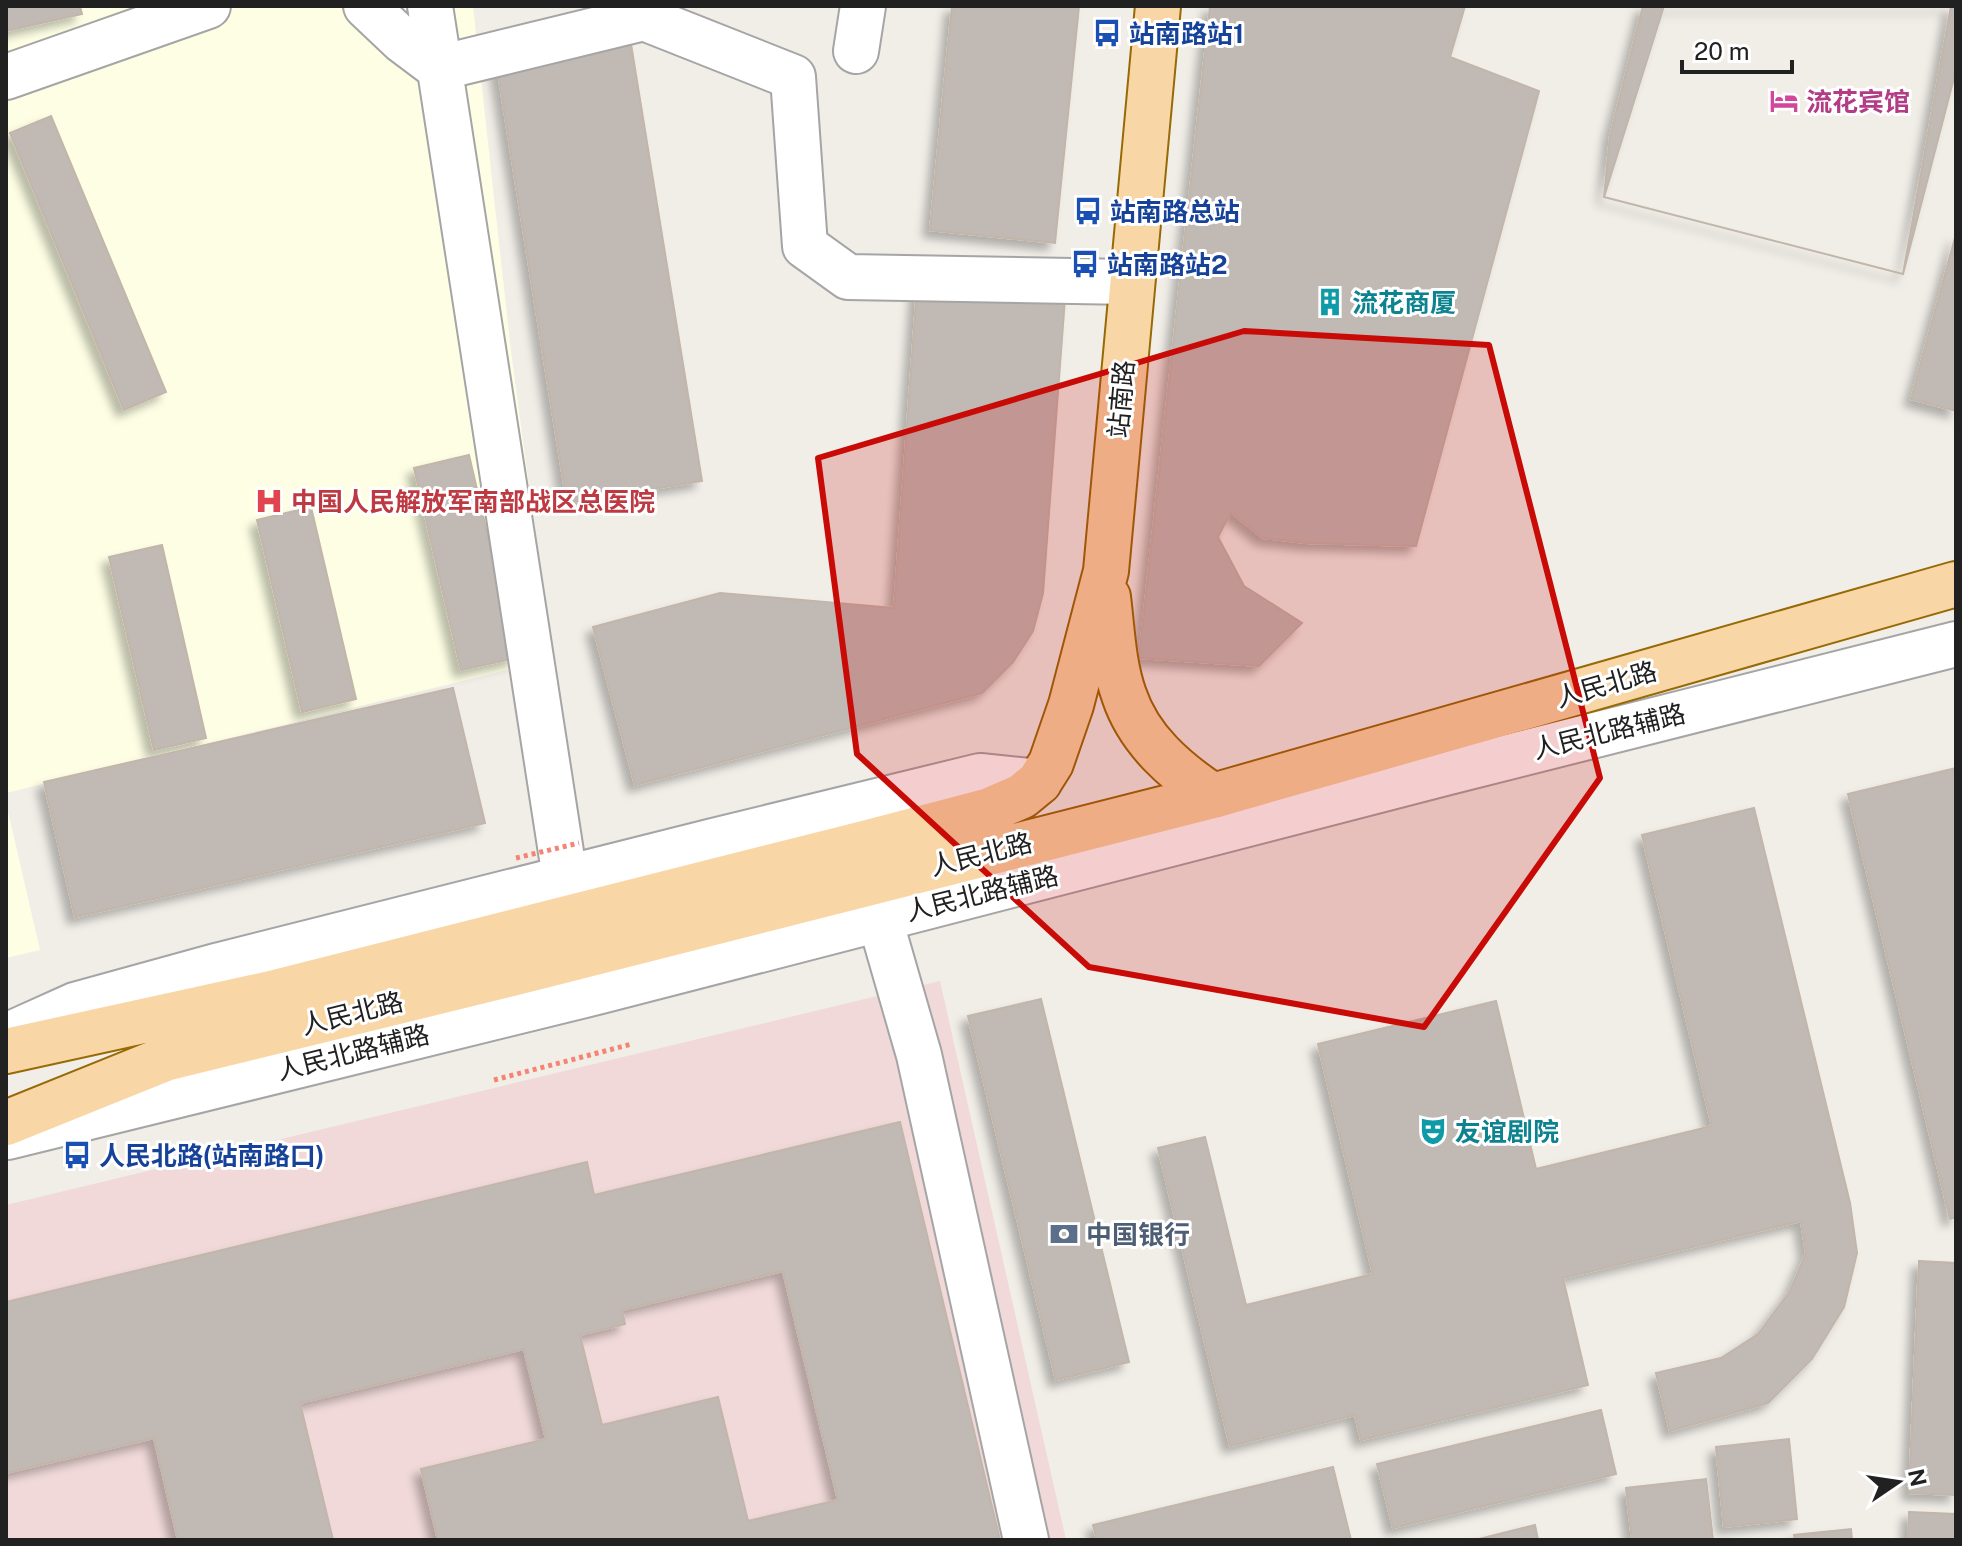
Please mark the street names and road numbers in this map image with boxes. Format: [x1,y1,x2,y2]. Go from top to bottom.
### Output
street label: 站南路 [1102,359,1140,439]
street label: 人民北路 [1552,655,1660,713]
street label: 人民北路辅路 [1530,697,1688,765]
street label: 人民北路 [927,826,1035,882]
street label: 人民北路辅路 [903,859,1061,927]
street label: 人民北路 [298,985,406,1041]
street label: 人民北路辅路 [274,1018,432,1086]

